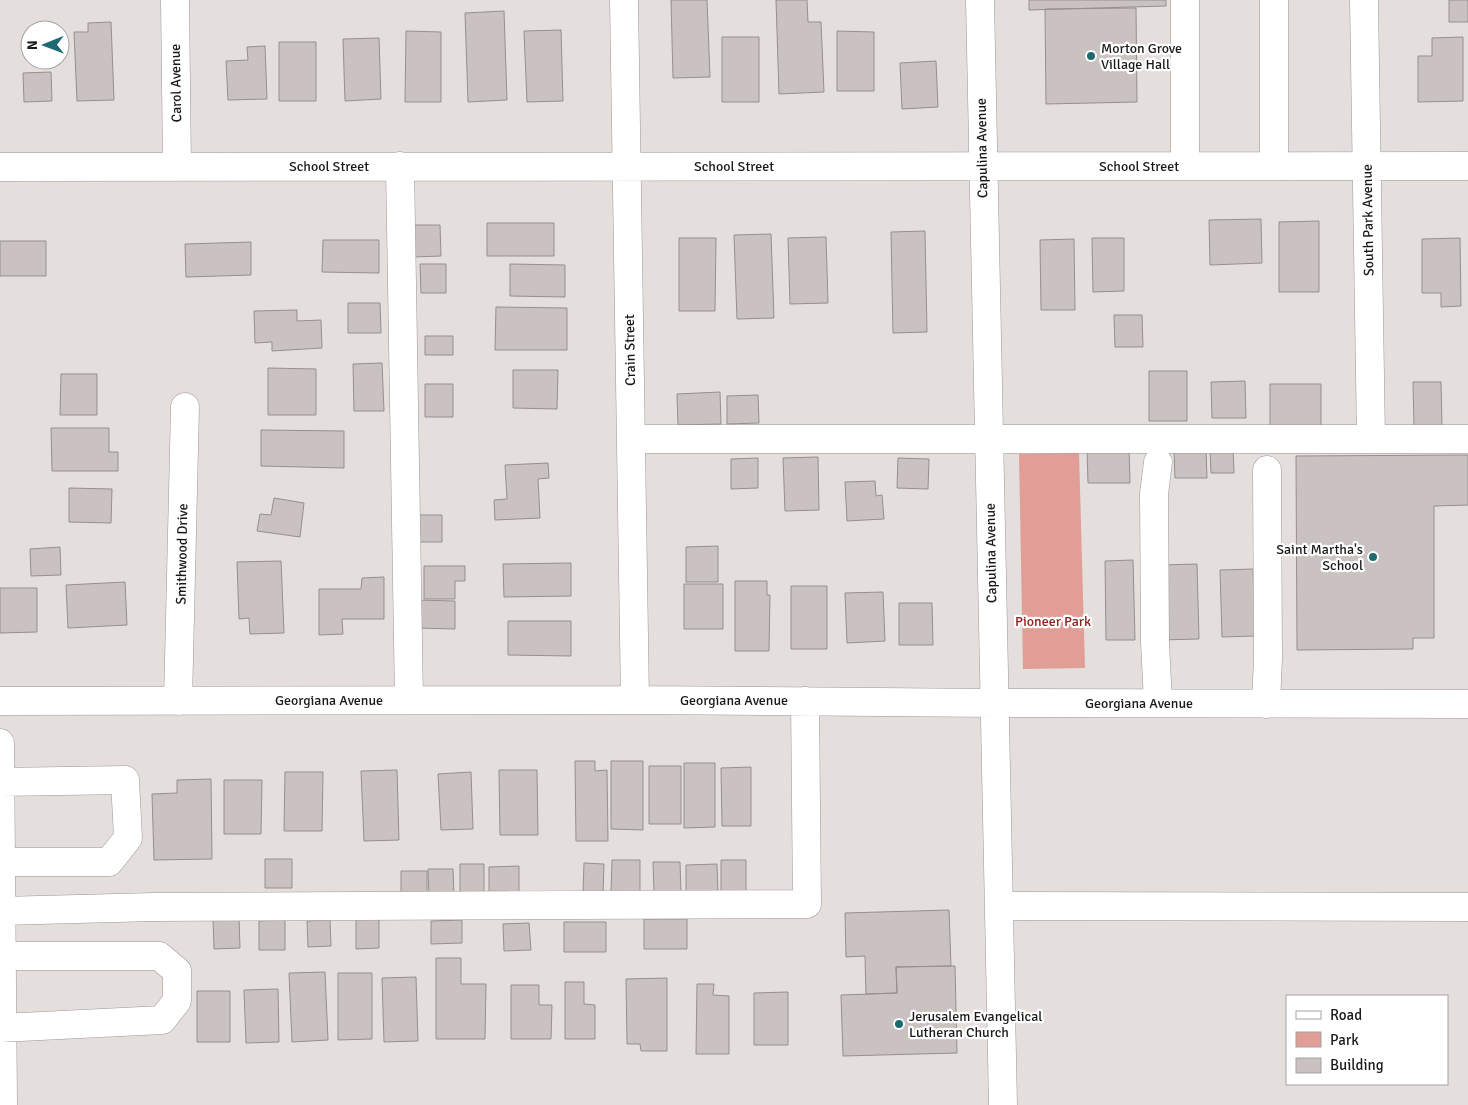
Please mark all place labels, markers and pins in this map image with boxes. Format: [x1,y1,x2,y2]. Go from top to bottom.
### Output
place label: Morton Grove Village Hall [1101,40,1182,73]
marker: Morton Grove Village Hall [1085,50,1097,62]
place label: Saint Martha's School [1276,541,1363,574]
marker: Saint Martha's School [1367,551,1379,563]
place label: Jerusalem Evangelical Lutheran Church [909,1008,1042,1041]
marker: Jerusalem Evangelical Lutheran Church [893,1018,905,1030]

